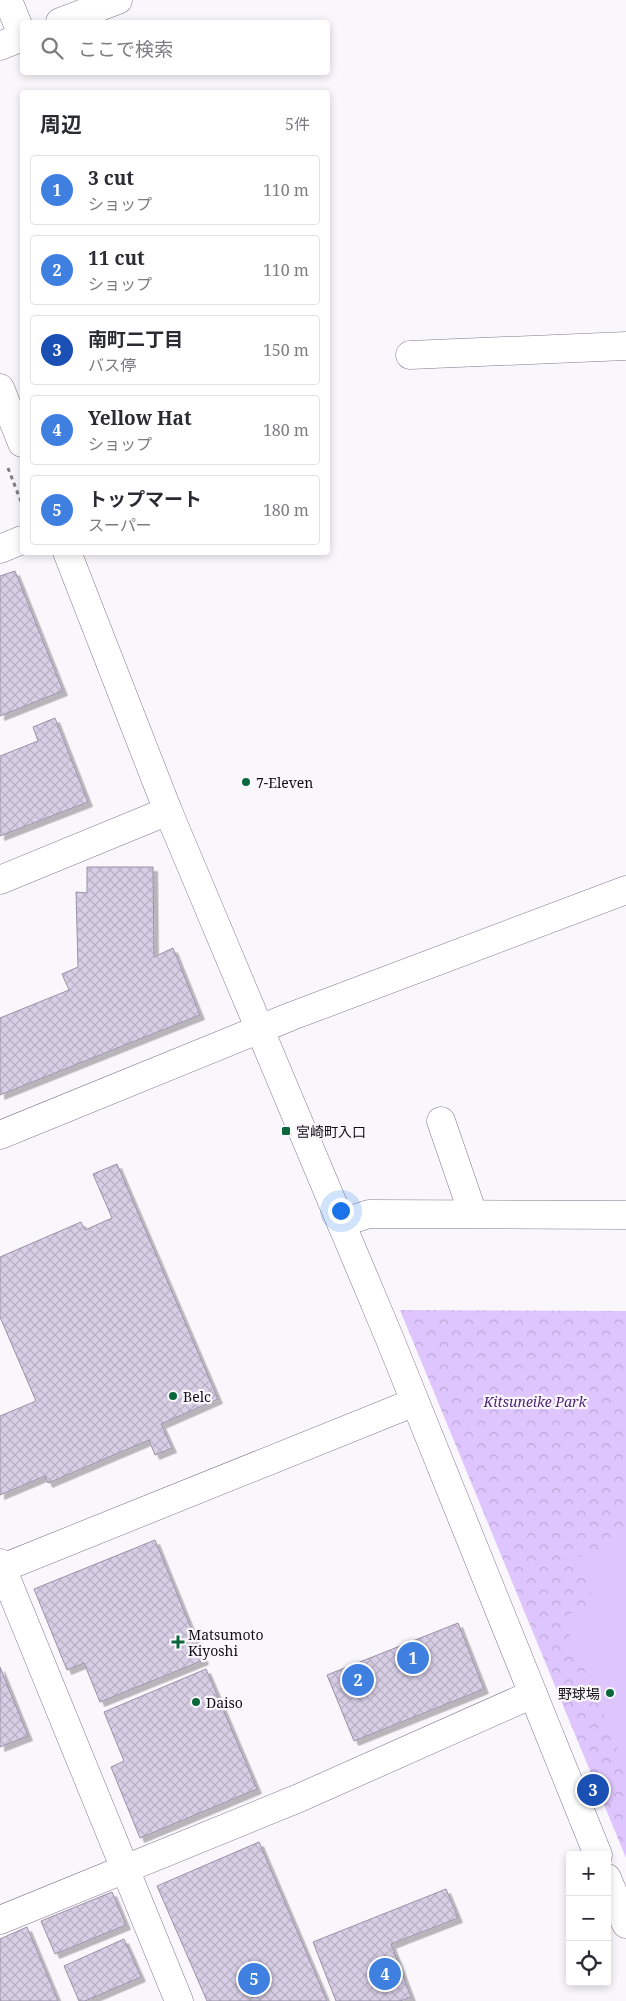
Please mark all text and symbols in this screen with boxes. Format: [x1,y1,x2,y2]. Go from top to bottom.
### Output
search box [20,20,330,75]
icon: search [38,34,66,62]
text: ここで検索 [78,36,173,62]
text: 周辺 [40,110,82,138]
text: 5件 [285,113,310,135]
text: 3 cut [88,165,134,191]
text: 1 [52,179,62,201]
text: 110 m [263,179,309,201]
text: ショップ [88,193,152,215]
text: 11 cut [88,245,145,271]
text: 2 [52,259,62,281]
text: 110 m [263,259,309,281]
text: ショップ [88,273,152,295]
text: 南町二丁目 [88,326,183,352]
text: 3 [52,339,62,361]
text: 150 m [263,339,309,361]
text: バス停 [88,354,136,376]
text: Yellow Hat [88,405,192,431]
text: 4 [52,419,62,441]
text: 180 m [263,419,309,441]
text: ショップ [88,433,152,455]
text: トップマート [88,486,202,512]
text: 5 [52,499,62,521]
text: 180 m [263,499,309,521]
text: スーパー [88,514,152,536]
place label: 7-Eleven [256,773,313,792]
marker: 7-Eleven [240,776,252,788]
place label: 宮崎町入口 [296,1122,366,1141]
marker: 宮崎町入口 [280,1125,292,1137]
your location [328,1198,354,1224]
place label: Belc [183,1387,211,1406]
marker: Belc [167,1390,179,1402]
park label: Kitsuneike Park [482,1392,588,1411]
place label: Matsumoto Kiyoshi [188,1625,263,1660]
marker: Matsumoto Kiyoshi [172,1636,184,1648]
pin: 1 [397,1639,429,1677]
pin: 2 [342,1661,374,1699]
place label: 野球場 [558,1684,600,1703]
marker: 野球場 [604,1687,616,1699]
place label: Daiso [206,1693,243,1712]
marker: Daiso [190,1696,202,1708]
pin: 3 [577,1771,609,1809]
map controls [566,1851,611,1986]
button: + [566,1851,611,1896]
button: − [566,1896,611,1941]
button: locate [566,1941,611,1986]
pin: 4 [369,1955,401,1993]
pin: 5 [238,1960,270,1998]

